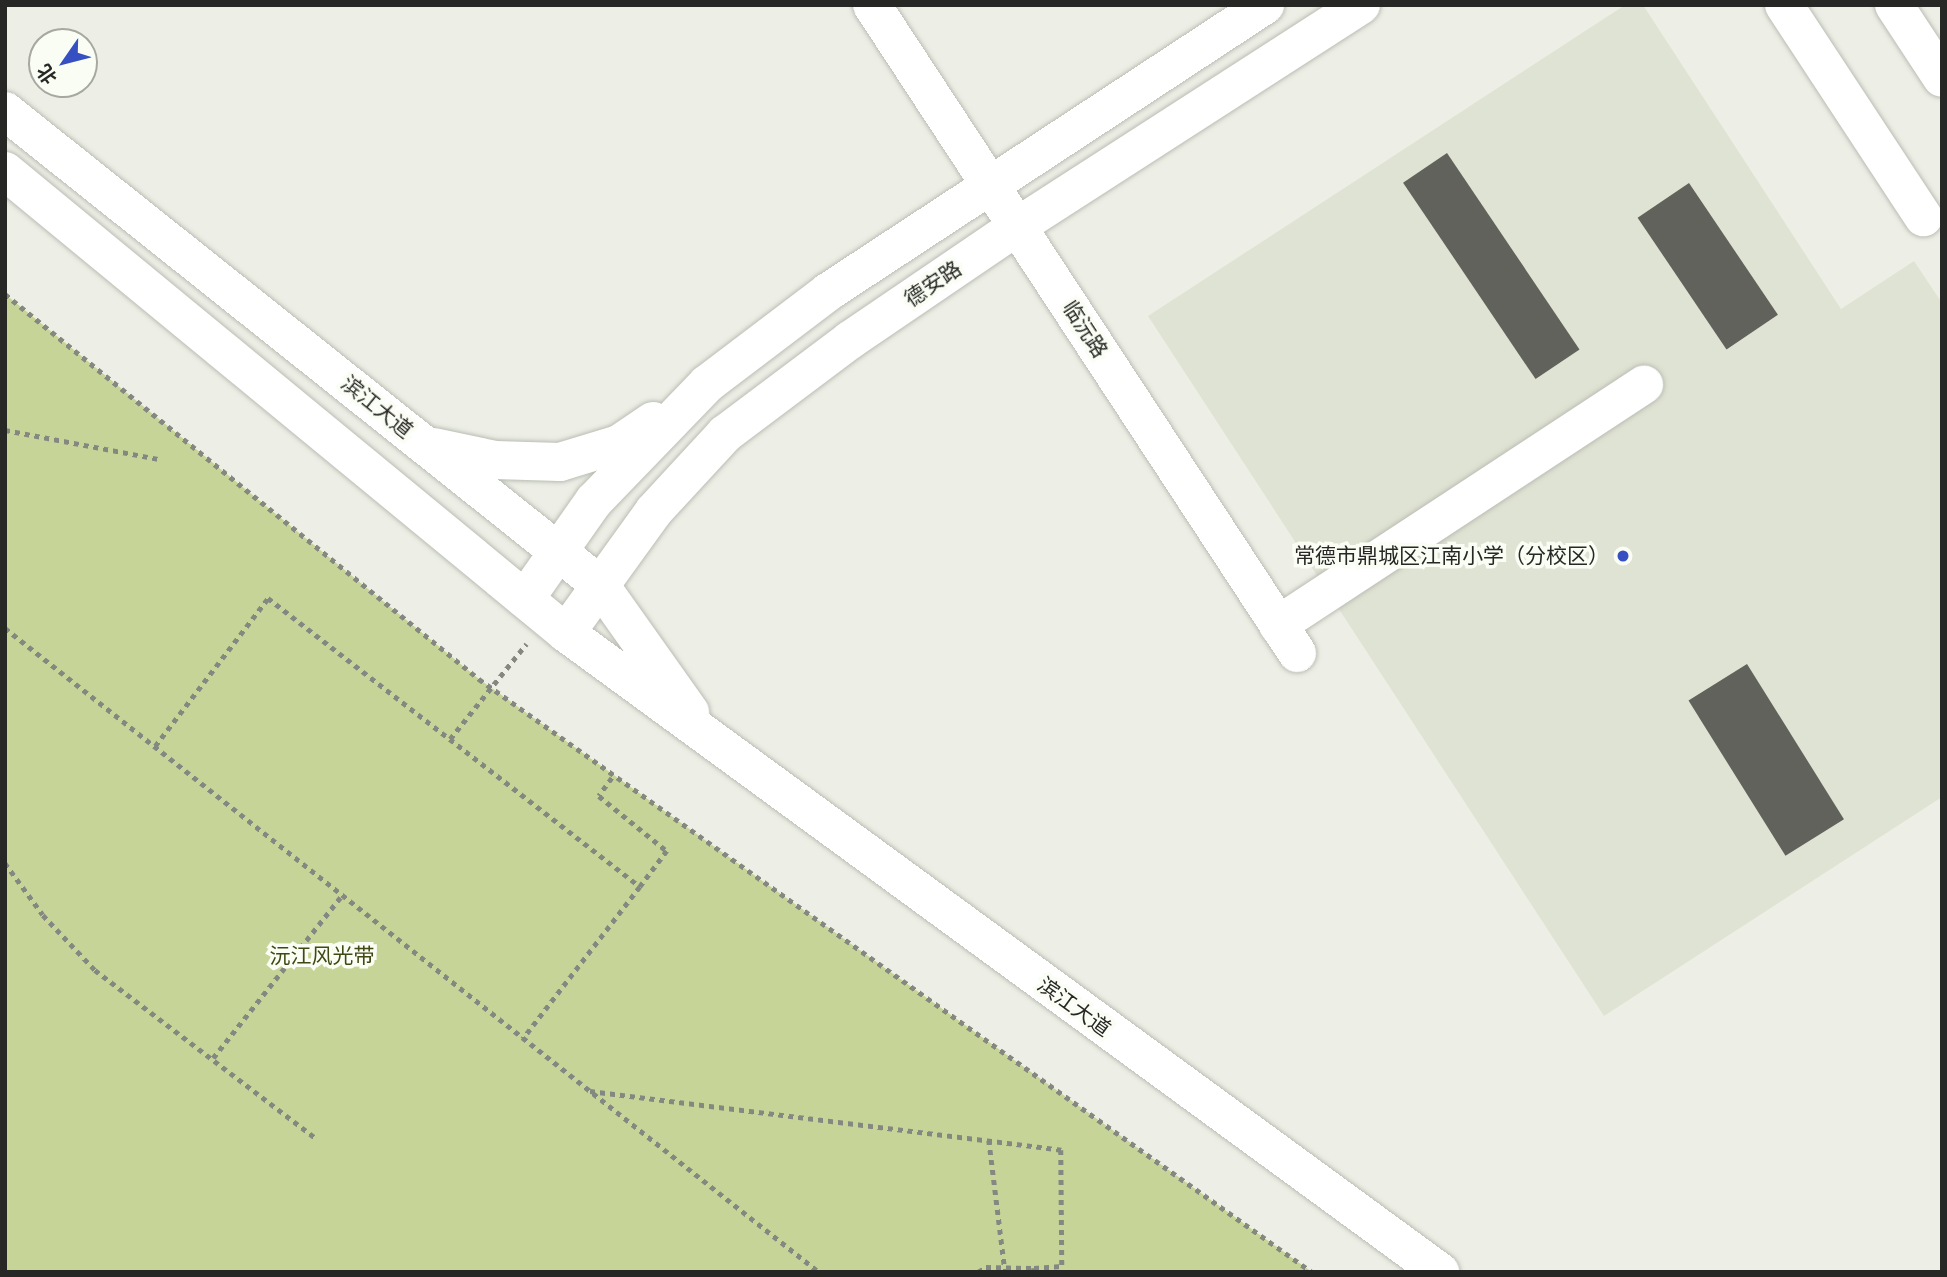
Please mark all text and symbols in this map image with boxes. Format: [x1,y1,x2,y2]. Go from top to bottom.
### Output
north arrow [28,28,98,98]
text: 北 [31,59,63,89]
street label: 德安路 [900,256,966,312]
street label: 临沅路 [1057,296,1113,362]
street label: 滨江大道 [336,371,418,443]
place label: 常德市鼎城区江南小学（分校区） [1294,543,1609,569]
marker: 常德市鼎城区江南小学（分校区） [1615,548,1631,564]
park label: 沅江风光带 [270,943,374,969]
street label: 滨江大道 [1033,972,1115,1042]

